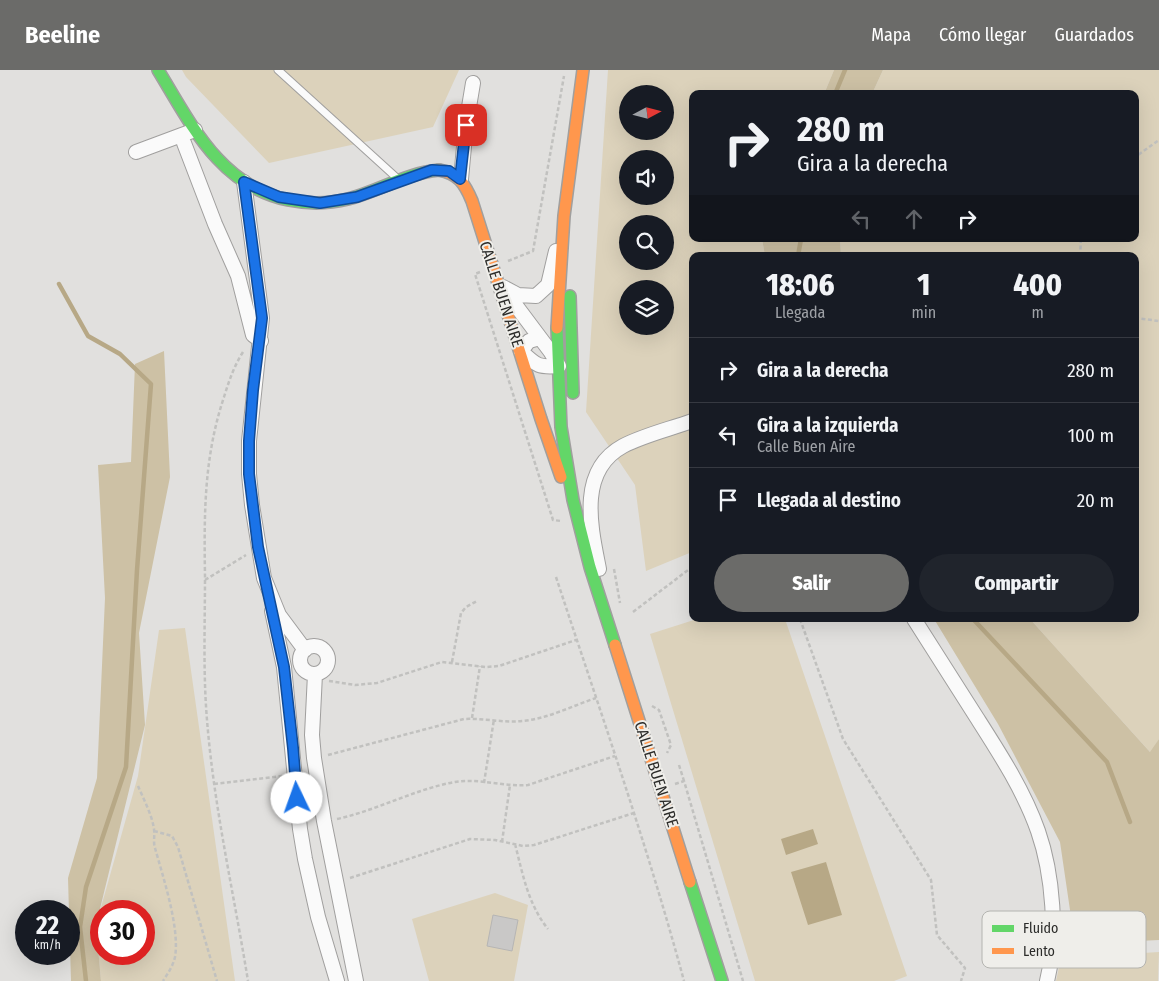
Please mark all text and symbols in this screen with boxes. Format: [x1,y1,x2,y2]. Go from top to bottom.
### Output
text: Beeline [25,21,100,49]
text: Mapa [871,24,911,46]
text: Cómo llegar [939,24,1026,46]
text: Guardados [1054,24,1134,46]
north arrow [619,85,674,140]
map controls [619,85,674,335]
pin [445,104,487,146]
text: 280 m [797,108,885,150]
icon: right [714,110,779,175]
icon: arrive [452,111,480,139]
button: sound [619,150,674,205]
text: Gira a la derecha [797,150,948,177]
icon: left [847,205,875,233]
icon: ahead [900,205,928,233]
icon: right [953,205,981,233]
button: search [619,215,674,270]
street label: CALLE BUEN AIRE [476,239,528,349]
text: 18:06 [766,267,835,303]
text: 1 [917,267,930,303]
text: 400 [1013,267,1062,303]
button: layers [619,280,674,335]
text: Llegada [775,303,825,322]
text: min [911,303,936,322]
text: m [1031,303,1044,322]
icon: right [714,356,742,384]
text: Gira a la derecha [757,359,889,382]
text: 280 m [1067,359,1114,382]
text: Gira a la izquierda [757,414,899,437]
icon: left [714,421,742,449]
text: 100 m [1068,424,1114,447]
text: Calle Buen Aire [757,437,855,456]
icon: arrive [714,486,742,514]
text: Llegada al destino [757,489,901,512]
text: 20 m [1077,489,1114,512]
button: Salir [714,554,909,612]
button: Compartir [919,554,1114,612]
street label: CALLE BUEN AIRE [631,719,683,829]
position arrow [270,771,322,823]
speed limit sign: 30 [90,900,155,965]
text: 22 [36,911,59,941]
legend [982,911,1146,968]
text: Fluido [1023,920,1058,937]
text: km/h [34,938,61,952]
text: Lento [1023,943,1055,960]

